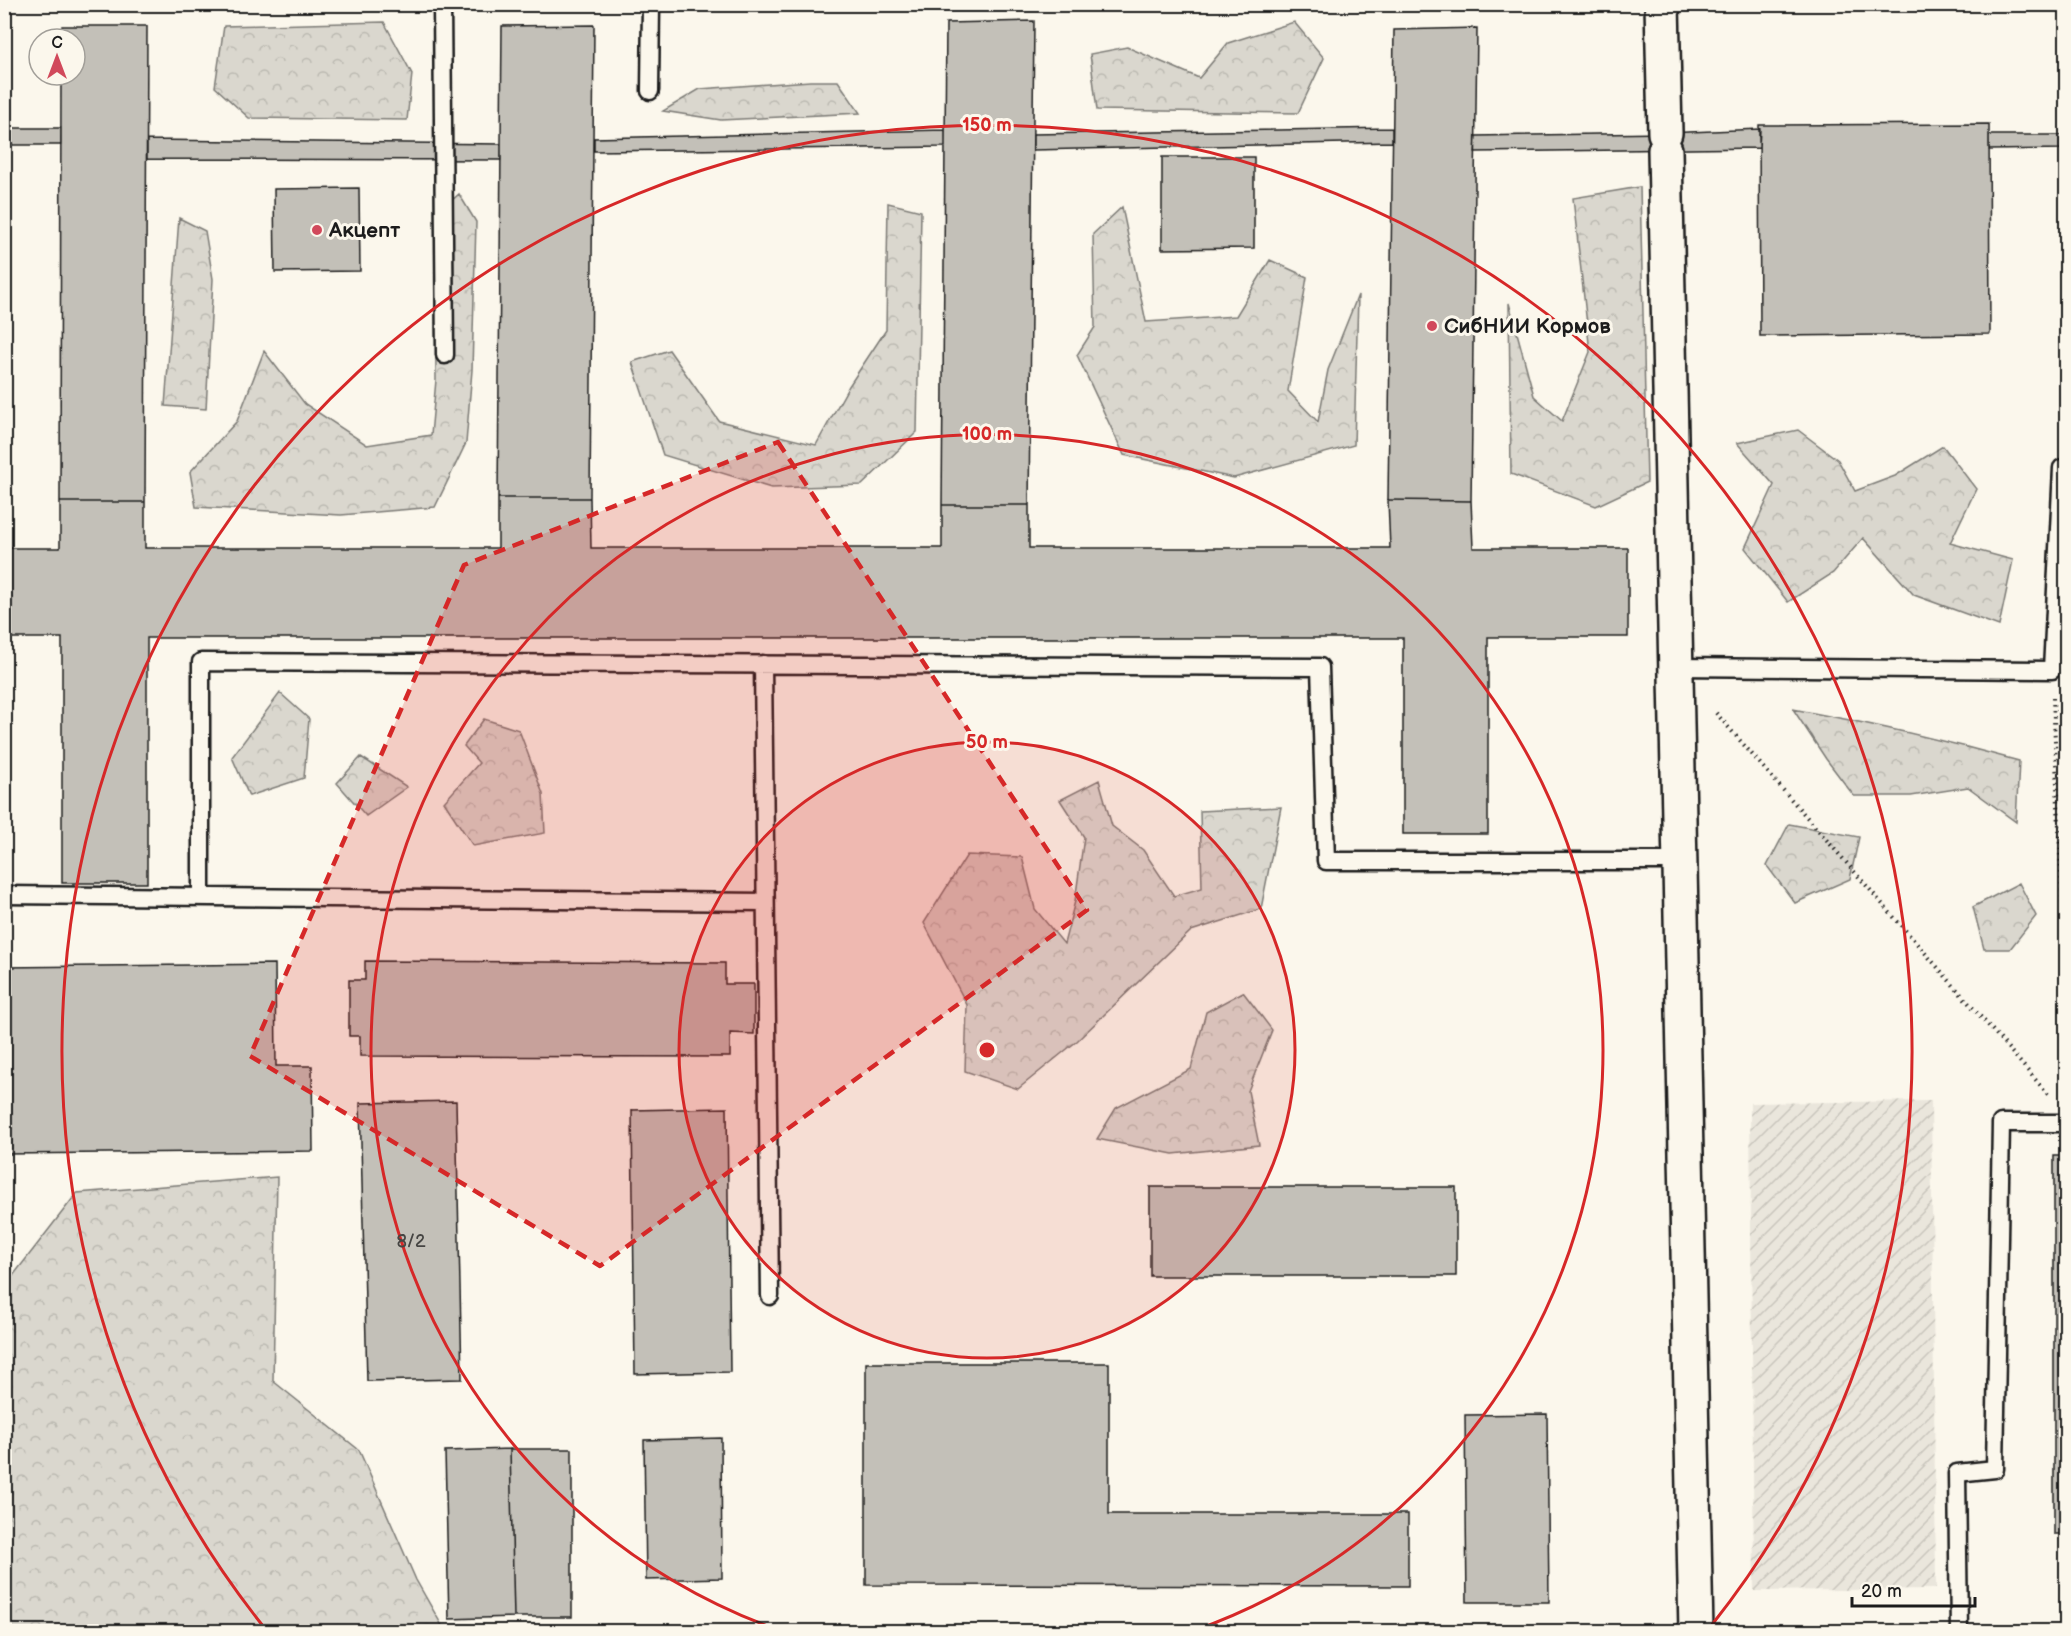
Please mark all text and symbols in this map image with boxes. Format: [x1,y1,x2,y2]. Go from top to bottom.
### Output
north arrow [27,27,87,87]
text: С [51,34,63,53]
text: 150 m [962,115,1012,136]
place label: Акцепт [328,218,400,243]
marker: Акцепт [310,223,324,237]
place label: СибНИИ Кормов [1444,314,1611,339]
marker: СибНИИ Кормов [1425,319,1439,333]
text: 100 m [962,424,1012,445]
text: 50 m [966,732,1008,753]
centre of rings [977,1040,997,1060]
house number: 8/2 [396,1231,426,1252]
scale bar [1852,1570,1975,1608]
text: 20 m [1861,1581,1902,1602]

